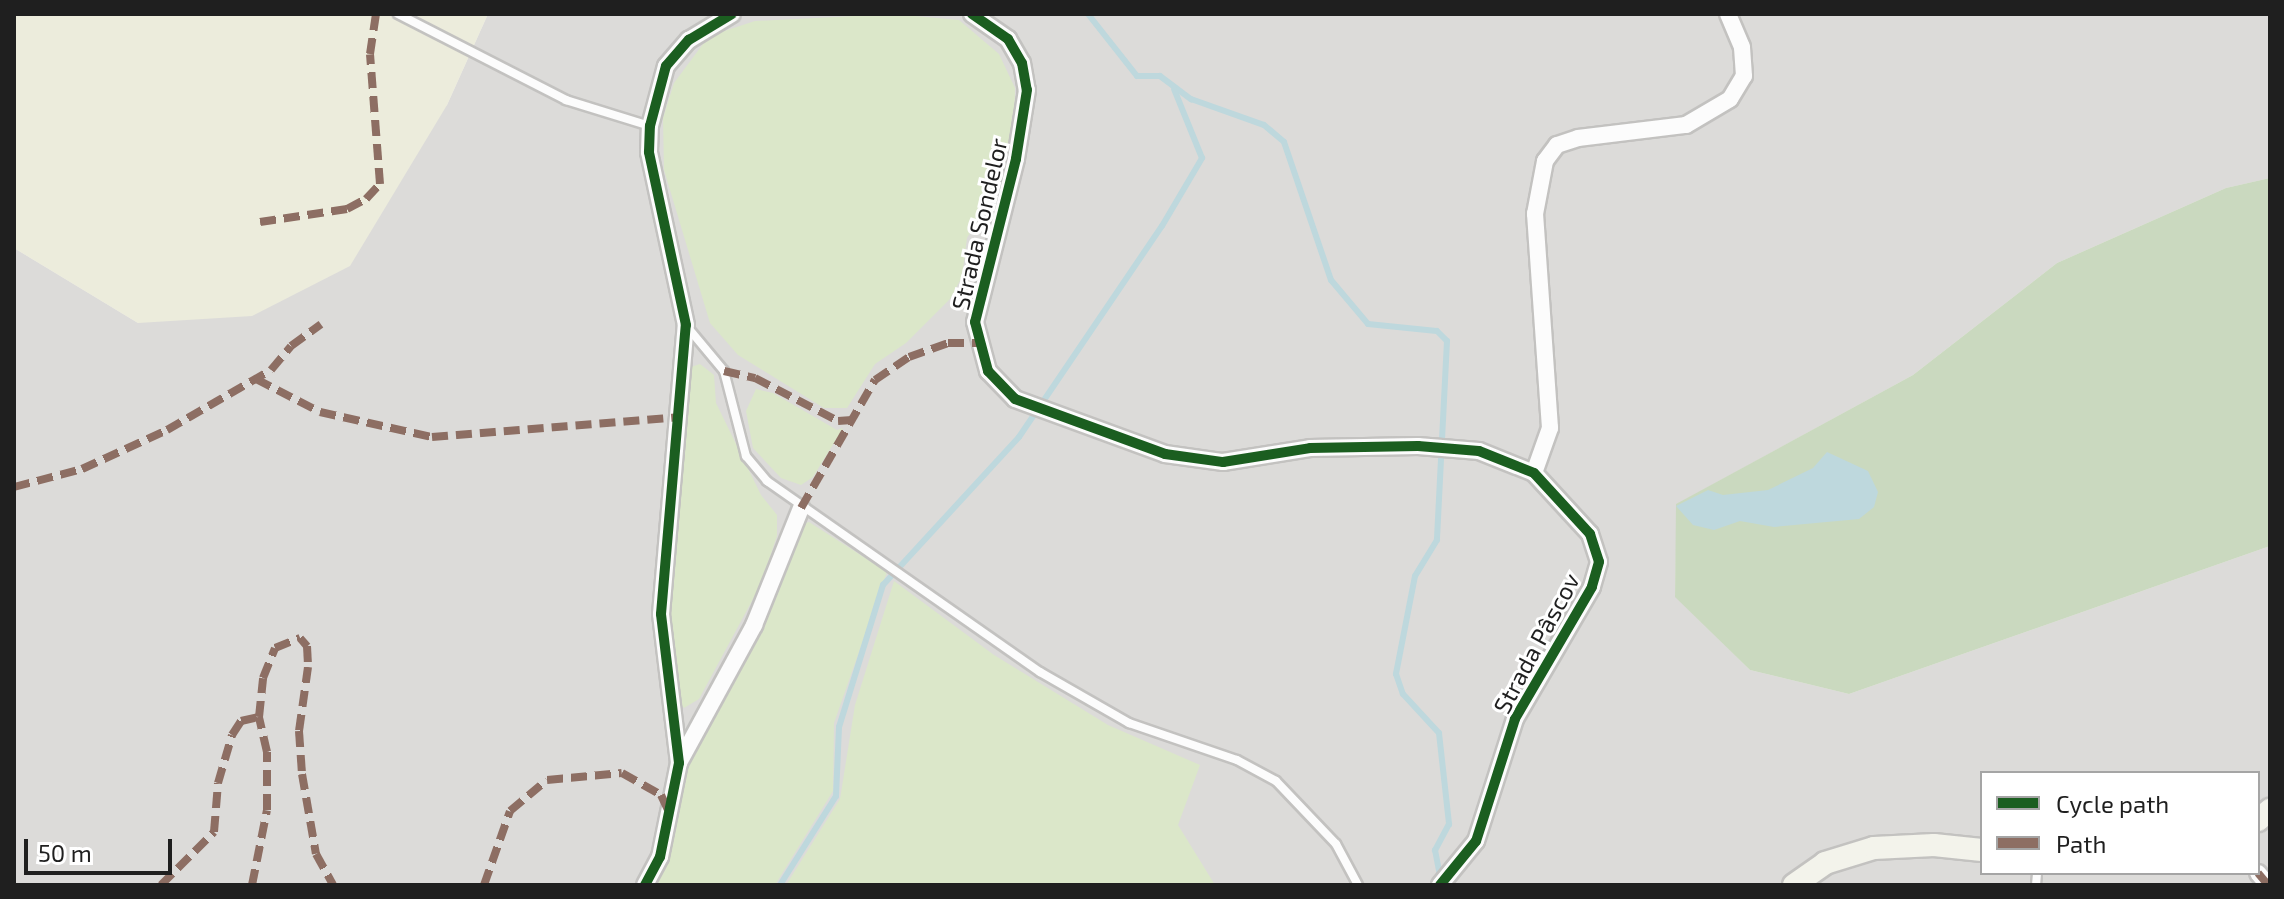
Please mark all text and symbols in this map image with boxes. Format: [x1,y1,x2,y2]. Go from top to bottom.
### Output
street label: Strada Sondelor [945,135,1013,313]
street label: Strada Pâscov [1487,568,1585,718]
legend [1980,771,2260,875]
text: Cycle path [2056,789,2169,818]
scale bar [28,823,176,873]
text: Path [2056,829,2106,858]
text: 50 m [38,838,92,867]

